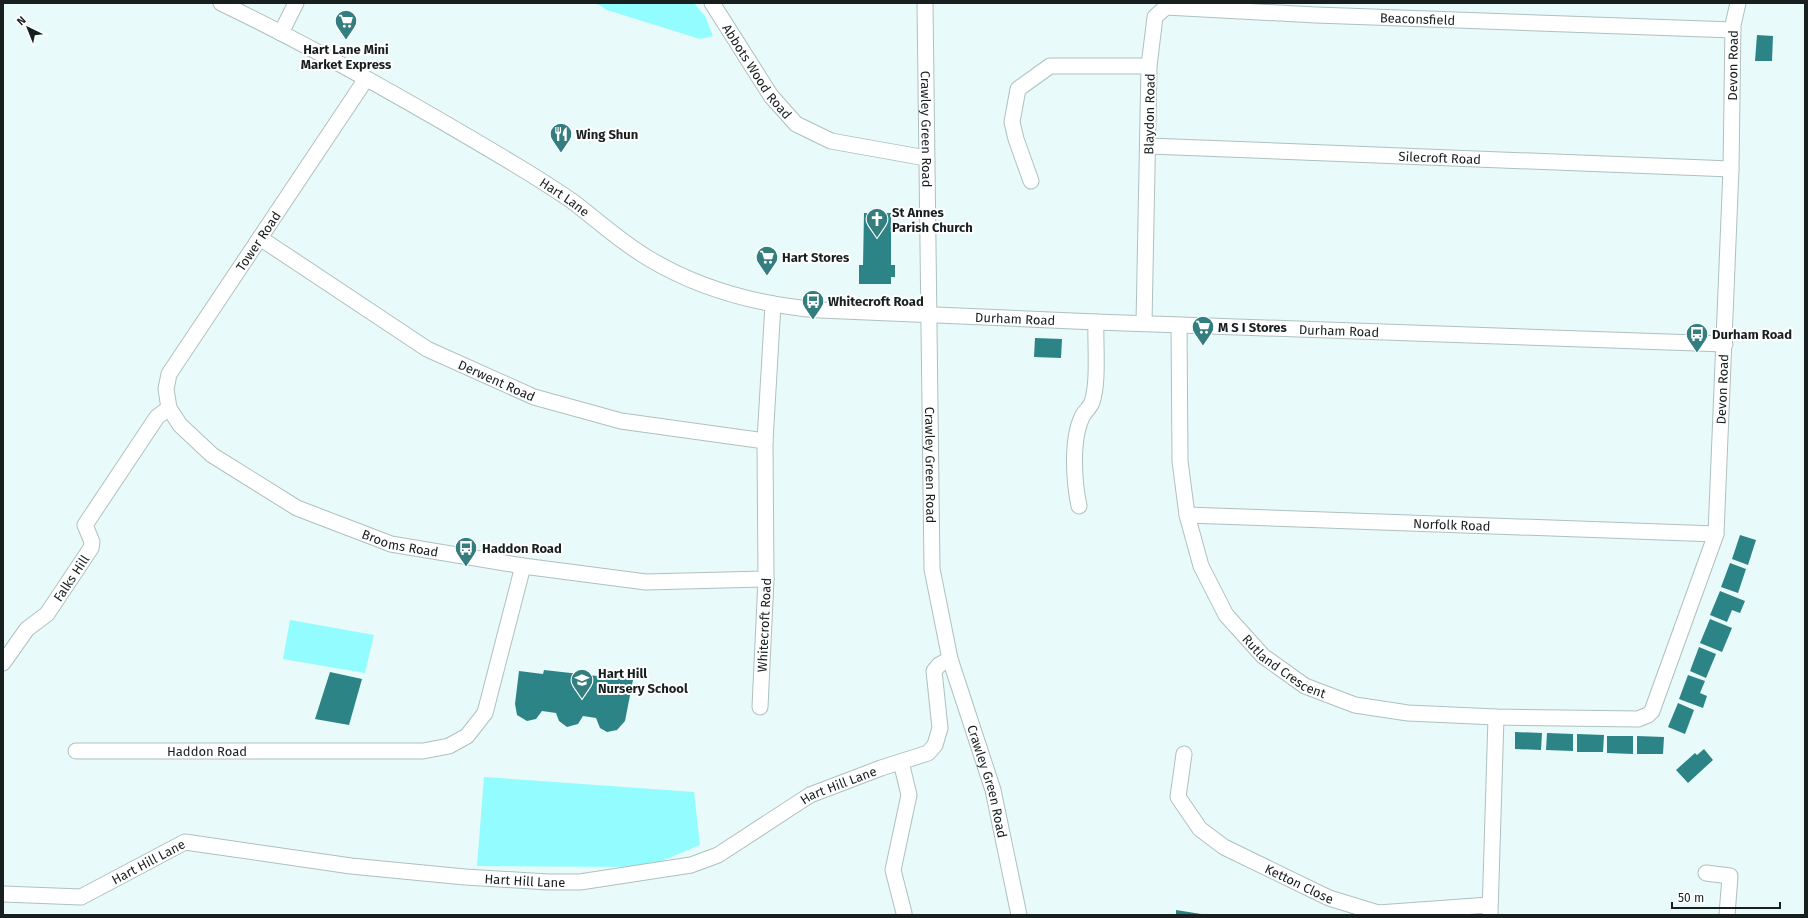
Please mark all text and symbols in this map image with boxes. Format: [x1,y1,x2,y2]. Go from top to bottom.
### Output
north arrow [8,8,48,48]
supermarket icon: Hart Lane Mini Market Express [333,8,359,41]
street label: Beaconsfield [1380,10,1455,28]
text: N [14,14,29,28]
street label: Abbots Wood Road [719,21,795,122]
street label: Devon Road [1725,30,1741,101]
place label: Hart Lane Mini Market Express [301,42,392,72]
street label: Crawley Green Road [918,71,934,187]
street label: Blaydon Road [1141,73,1158,155]
restaurant icon: Wing Shun [548,121,574,154]
place label: Wing Shun [576,127,638,142]
street label: Silecroft Road [1398,149,1481,167]
street label: Hart Lane [537,175,592,220]
place label: St Annes Parish Church [892,205,973,235]
church icon: St Annes Parish Church [864,206,890,239]
street label: Tower Road [233,209,284,274]
supermarket icon: Hart Stores [754,244,780,277]
place label: Hart Stores [782,250,850,265]
bus stop icon: Whitecroft Road [800,288,826,321]
place label: Whitecroft Road [828,294,924,309]
street label: Durham Road [975,310,1056,328]
supermarket icon: M S I Stores [1190,314,1216,347]
place label: M S I Stores [1218,320,1288,335]
bus stop icon: Durham Road [1684,321,1710,354]
street label: Durham Road [1299,322,1379,340]
place label: Durham Road [1712,327,1792,342]
street label: Devon Road [1714,354,1731,425]
street label: Derwent Road [456,357,537,405]
street label: Crawley Green Road [922,406,938,523]
street label: Norfolk Road [1413,516,1491,534]
street label: Brooms Road [360,527,440,560]
bus stop icon: Haddon Road [453,535,479,568]
place label: Haddon Road [482,541,562,556]
street label: Falks Hill [51,552,92,604]
street label: Whitecroft Road [755,578,774,673]
street label: Rutland Crescent [1239,632,1328,701]
place label: Hart Hill Nursery School [598,666,688,696]
school or university icon: Hart Hill Nursery School [569,667,595,700]
street label: Crawley Green Road [964,723,1010,839]
street label: Haddon Road [167,744,247,759]
street label: Hart Hill Lane [797,763,879,807]
street label: Hart Hill Lane [109,836,188,887]
street label: Ketton Close [1263,861,1335,907]
street label: Hart Hill Lane [484,871,565,890]
scale bar [1672,884,1780,910]
text: 50 m [1678,891,1704,905]

